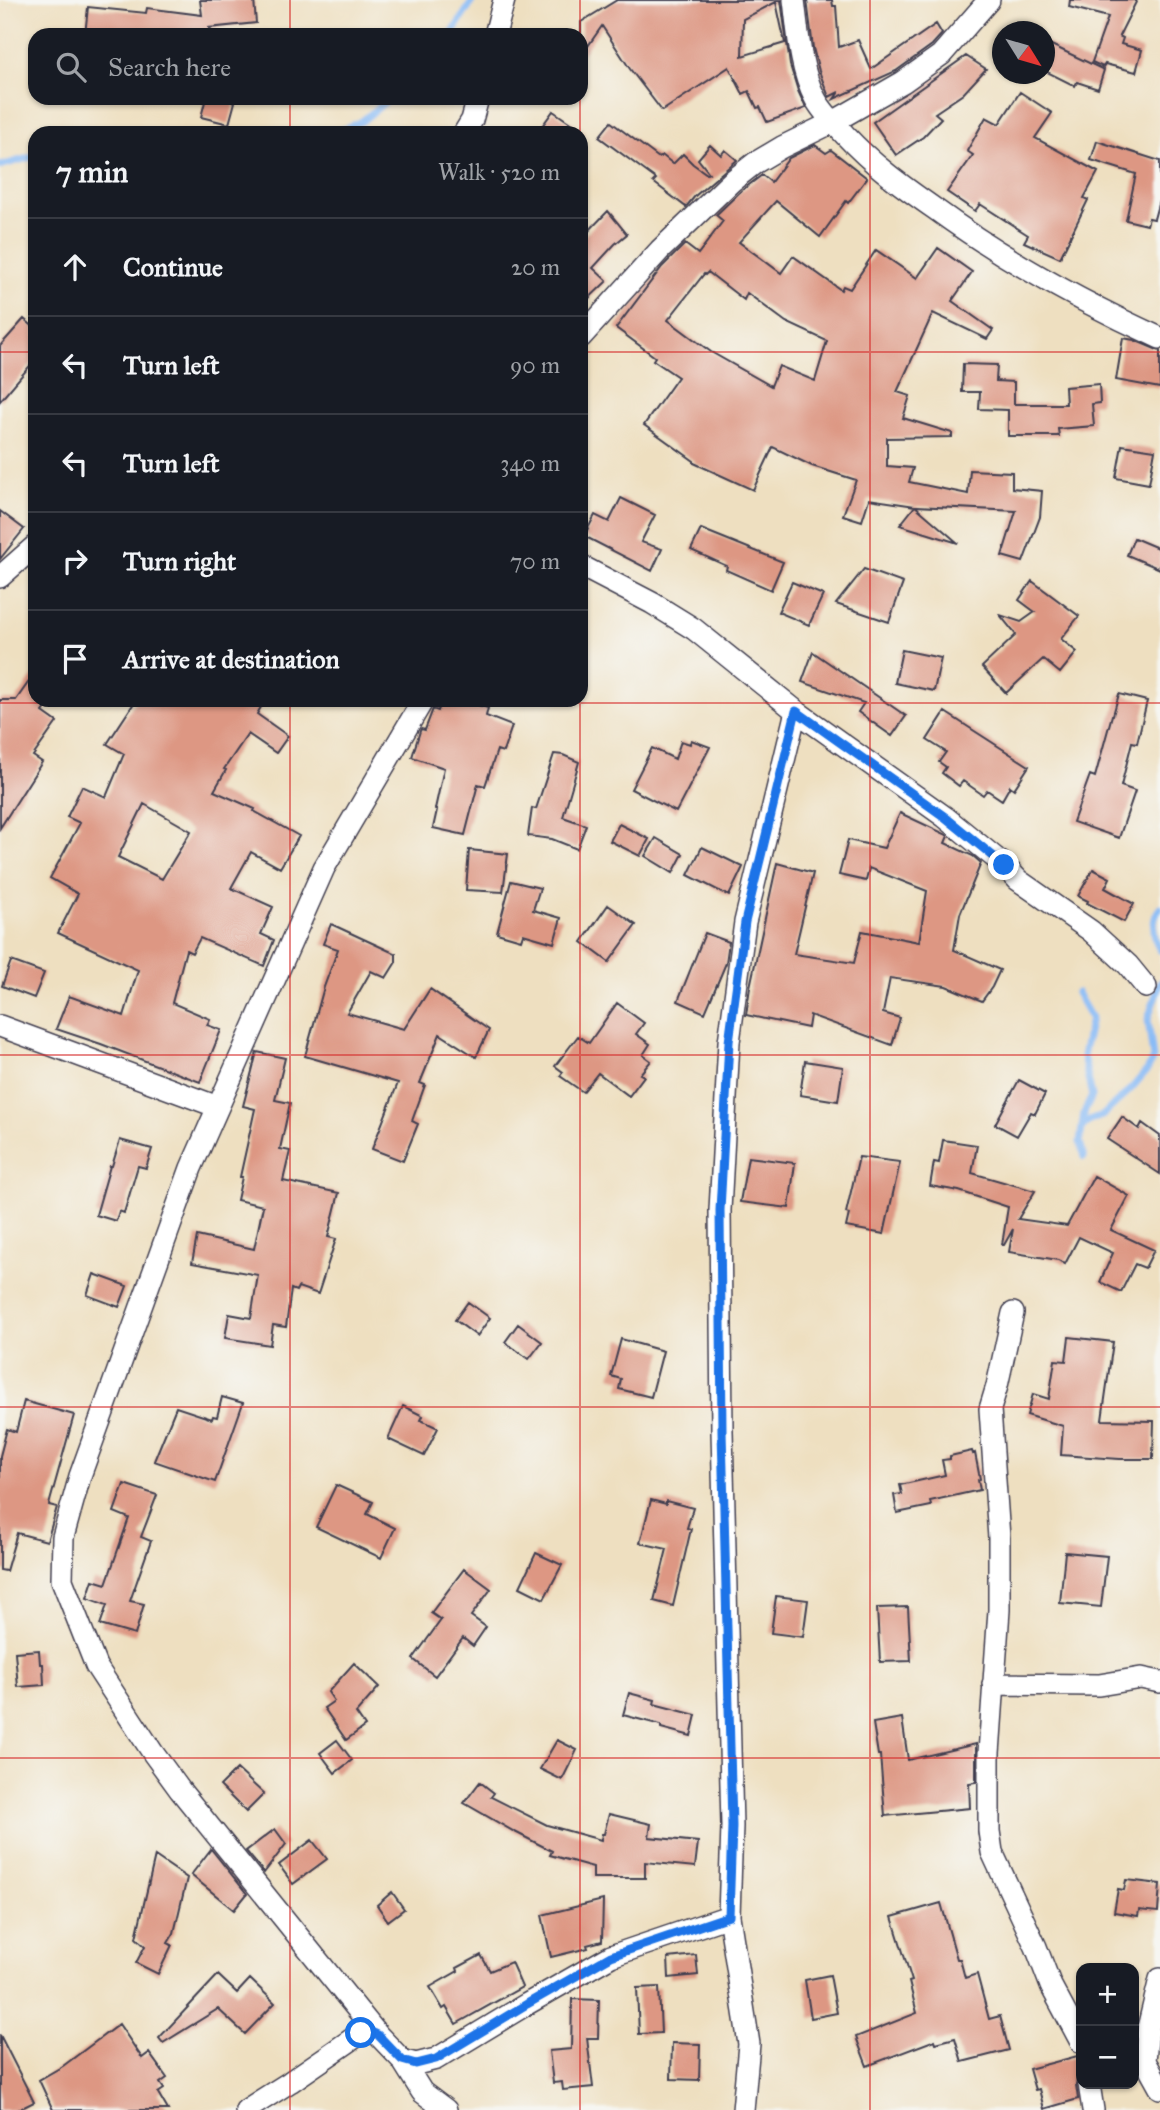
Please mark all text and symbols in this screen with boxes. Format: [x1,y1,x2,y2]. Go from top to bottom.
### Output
north arrow [992,21,1055,84]
search box [28,28,588,105]
icon: search [52,48,90,86]
text: Search here [108,51,231,83]
text: 7 min [56,154,128,190]
text: Walk · 520 m [438,158,560,186]
icon: ahead [56,248,94,286]
text: Continue [123,251,223,283]
text: 20 m [511,253,560,281]
icon: left [56,346,94,384]
text: Turn left [123,349,219,381]
text: 90 m [510,351,560,379]
icon: left [56,444,94,482]
text: Turn left [123,447,219,479]
text: 340 m [500,449,560,477]
icon: right [56,542,94,580]
text: Turn right [123,545,236,577]
text: 70 m [510,547,560,575]
icon: arrive [56,640,94,678]
text: Arrive at destination [123,643,340,675]
route end [988,849,1019,880]
map controls [1076,1963,1139,2089]
button: + [1076,1963,1139,2026]
route start [345,2017,376,2048]
button: − [1076,2026,1139,2089]

